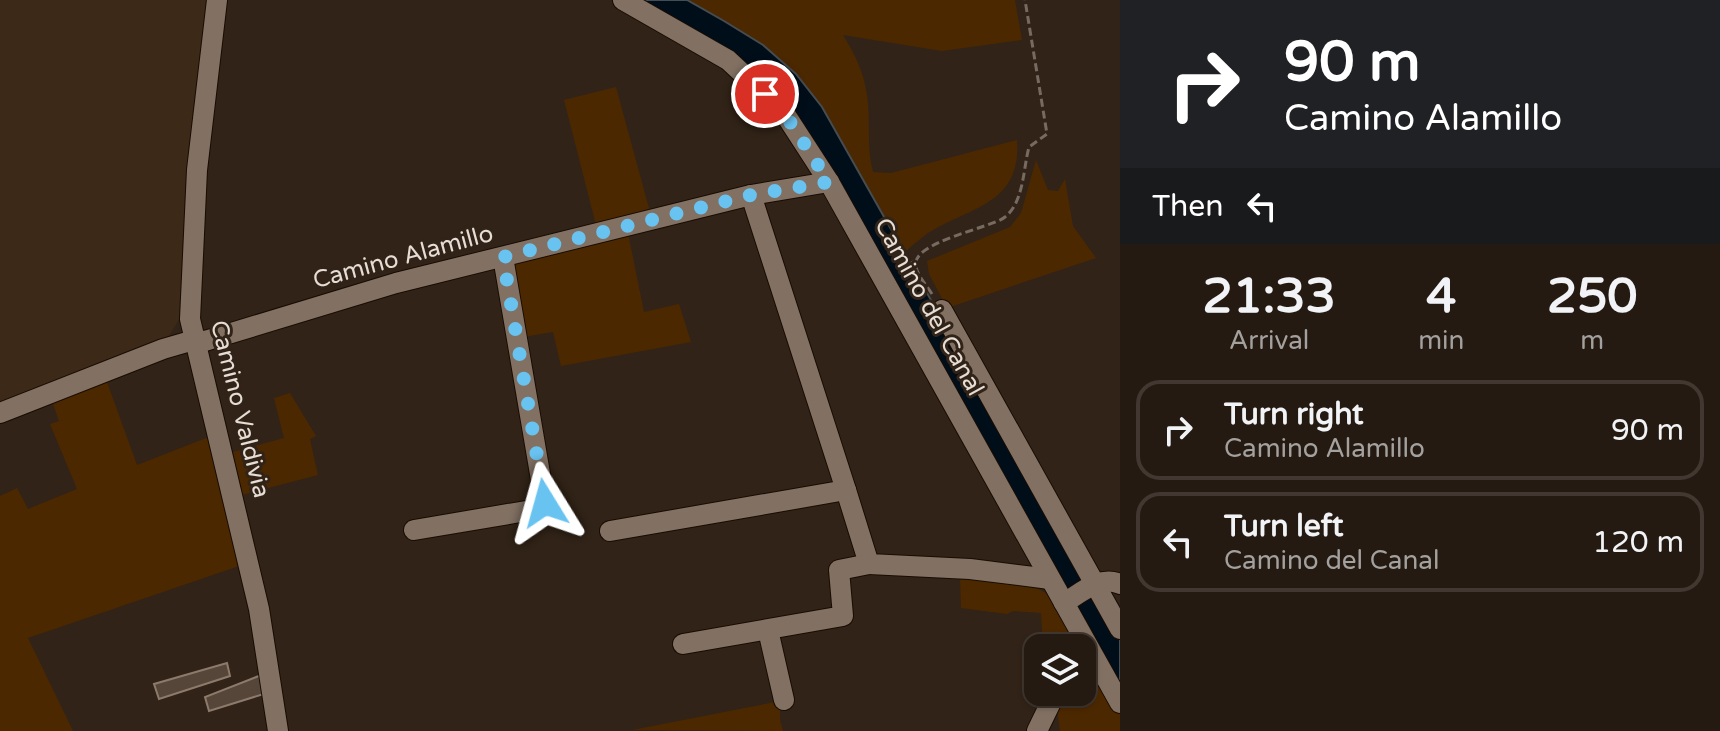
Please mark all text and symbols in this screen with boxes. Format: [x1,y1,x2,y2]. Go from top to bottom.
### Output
text: 90 m [1284,29,1420,96]
icon: right [1152,32,1256,136]
pin [731,60,799,128]
icon: arrive [743,72,787,116]
text: Camino Alamillo [1284,97,1562,140]
icon: left [1240,184,1284,228]
text: Then [1152,188,1224,225]
street label: Camino del Canal [868,213,990,401]
street label: Camino Alamillo [310,219,496,295]
text: 21:33 [1203,268,1336,326]
text: 4 [1426,268,1456,326]
text: 250 [1547,268,1637,326]
street label: Camino Valdivia [204,317,276,501]
text: Arrival [1229,325,1309,356]
text: min [1418,325,1464,356]
text: m [1580,325,1604,356]
text: Turn right [1224,396,1364,433]
icon: right [1156,408,1200,452]
text: 90 m [1611,412,1684,449]
text: Camino Alamillo [1224,433,1425,464]
position arrow [503,461,587,545]
text: Turn left [1224,508,1343,545]
icon: left [1156,520,1200,564]
text: 120 m [1592,524,1684,561]
text: Camino del Canal [1224,545,1439,576]
map controls [1024,634,1096,706]
button: layers [1024,634,1096,706]

